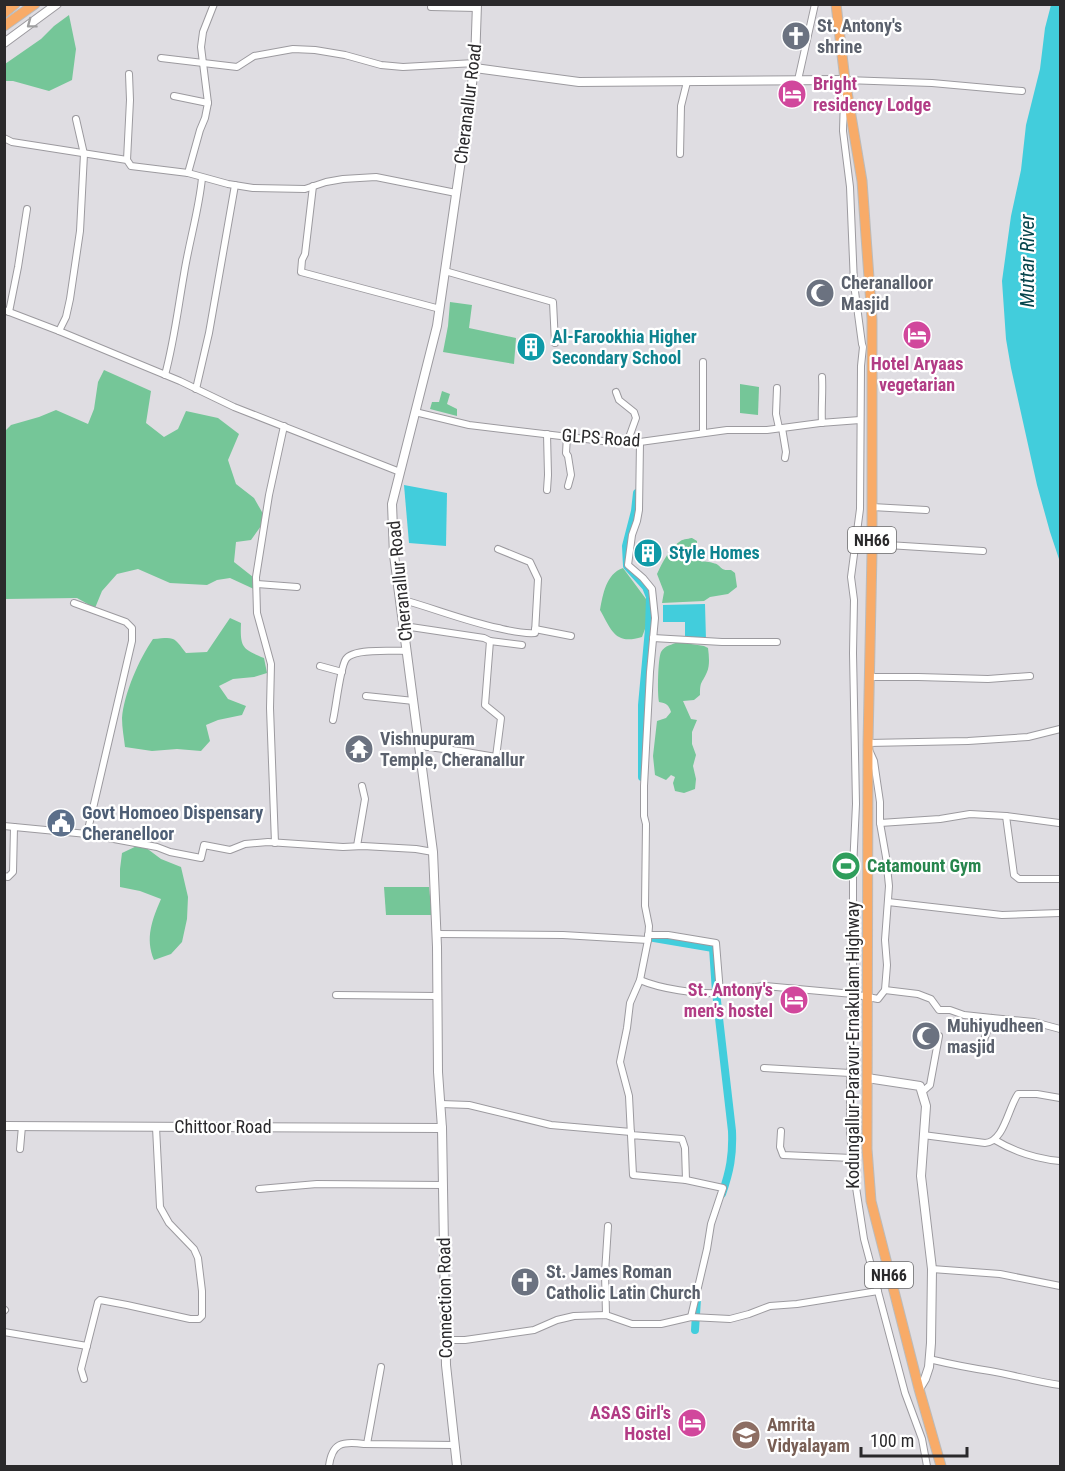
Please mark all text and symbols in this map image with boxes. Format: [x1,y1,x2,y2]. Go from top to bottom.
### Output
place label: St. Antony's shrine [817,15,902,57]
one-way arrow [26,17,37,28]
church icon: St. Antony's shrine [780,20,812,52]
street label: Cheranallur Road [450,43,485,165]
place label: Bright residency Lodge [813,73,932,115]
hotel icon: Bright residency Lodge [776,78,808,110]
water label: Muttar River [1015,213,1039,308]
place label: Cheranalloor Masjid [841,272,933,314]
mosque icon: Cheranalloor Masjid [804,277,836,309]
hotel icon: Hotel Aryaas vegetarian [901,319,933,351]
place label: Al-Farookhia Higher Secondary School [552,326,697,368]
building icon: Al-Farookhia Higher Secondary School [515,331,547,363]
place label: Hotel Aryaas vegetarian [871,353,963,395]
street label: GLPS Road [561,424,641,451]
street label: Cheranallur Road [383,520,416,642]
road number: NH66 [848,527,896,553]
building icon: Style Homes [632,537,664,569]
place label: Style Homes [669,542,760,563]
place label: Vishnupuram Temple, Cheranallur [380,728,525,770]
temple icon: Vishnupuram Temple, Cheranallur [343,733,375,765]
place label: Govt Homoeo Dispensary Cheranelloor [82,802,263,844]
public building icon: Govt Homoeo Dispensary Cheranelloor [45,807,77,839]
sports icon: Catamount Gym [830,850,862,882]
place label: Catamount Gym [867,855,981,876]
street label: Kodungallur-Paravur-Ernakulam Highway [842,901,863,1189]
place label: St. Antony's men's hostel [684,979,773,1021]
hotel icon: St. Antony's men's hostel [778,984,810,1016]
place label: Muhiyudheen masjid [947,1015,1044,1057]
mosque icon: Muhiyudheen masjid [910,1020,942,1052]
street label: Chittoor Road [174,1116,272,1137]
street label: Connection Road [433,1237,456,1359]
place label: St. James Roman Catholic Latin Church [546,1261,701,1303]
road number: NH66 [865,1262,913,1288]
church icon: St. James Roman Catholic Latin Church [509,1266,541,1298]
place label: ASAS Girl's Hostel [590,1402,671,1444]
hotel icon: ASAS Girl's Hostel [676,1407,708,1439]
place label: Amrita Vidyalayam [767,1414,850,1456]
school or university icon: Amrita Vidyalayam [730,1419,762,1451]
scale bar [861,1420,968,1458]
text: 100 m [870,1430,914,1451]

